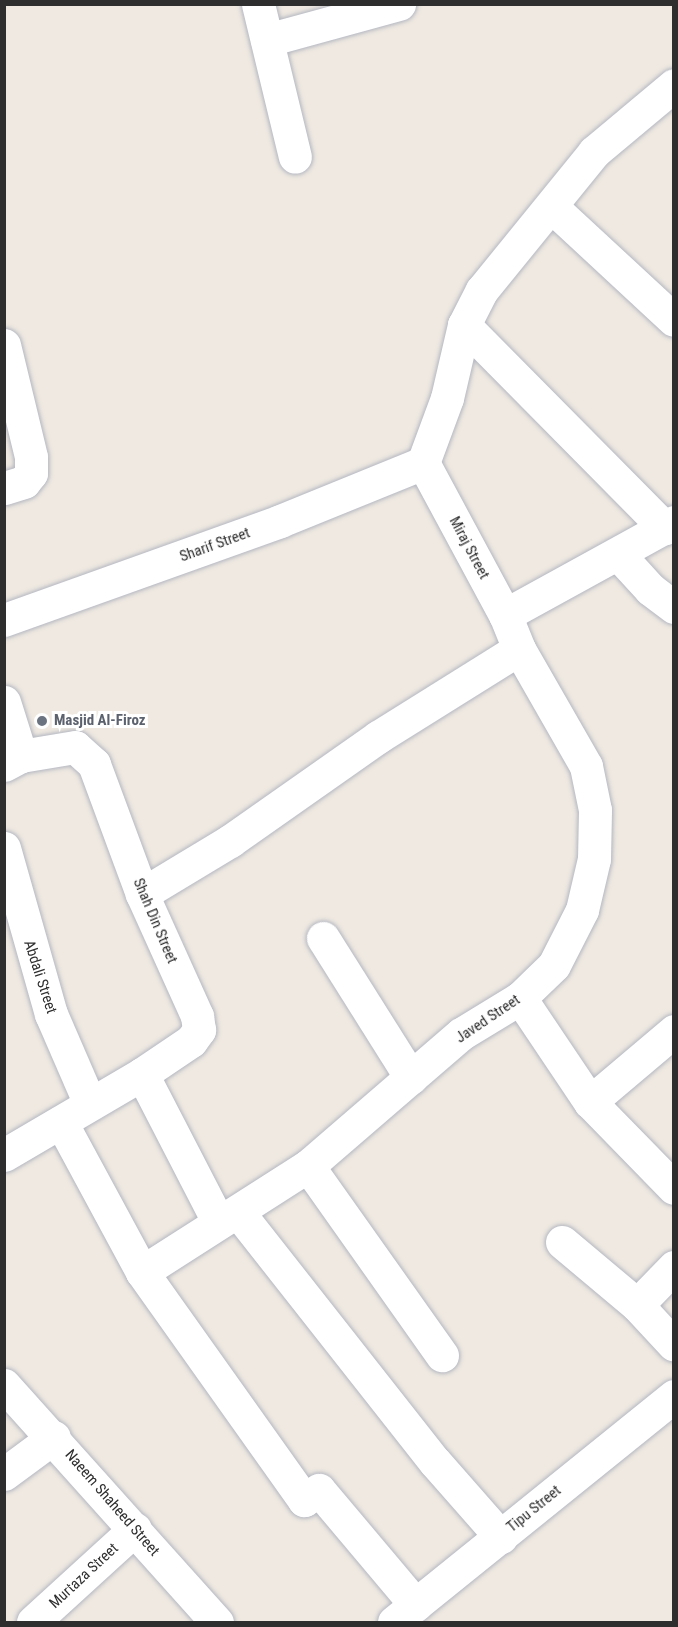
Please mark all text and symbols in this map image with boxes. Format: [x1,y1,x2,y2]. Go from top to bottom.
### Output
street label: Miraj Street [445,514,493,582]
street label: Sharif Street [177,524,253,566]
place label: Masjid Al-Firoz [54,712,146,730]
marker: Masjid Al-Firoz [35,714,49,728]
street label: Shah Din Street [129,876,181,966]
street label: Abdali Street [20,938,60,1016]
street label: Javed Street [452,991,524,1047]
street label: Naeem Shaheed Street [61,1446,163,1560]
street label: Tipu Street [503,1482,565,1536]
street label: Murtaza Street [46,1540,122,1612]

